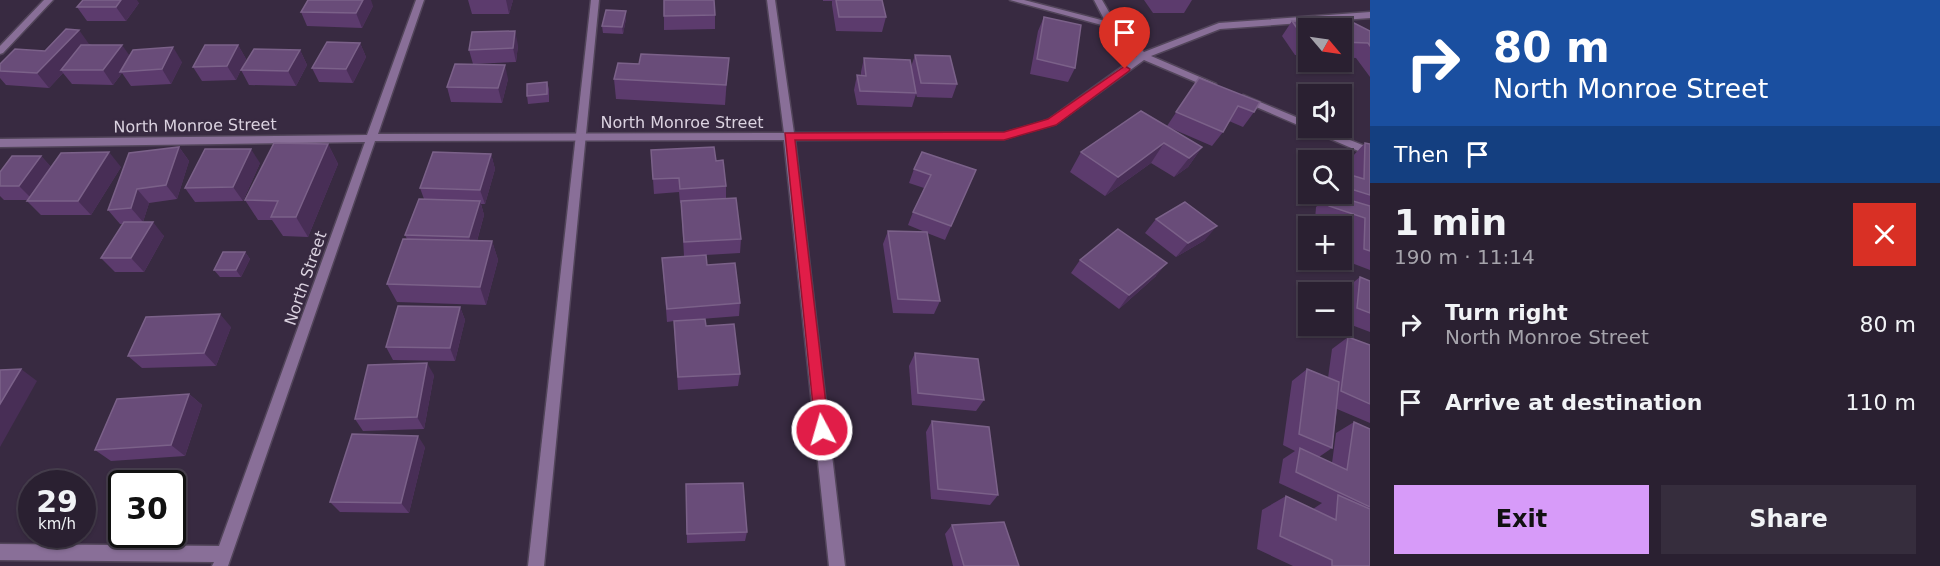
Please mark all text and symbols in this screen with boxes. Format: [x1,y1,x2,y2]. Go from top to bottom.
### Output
pin [1099,7,1150,69]
icon: arrive [1108,16,1141,49]
north arrow [1298,18,1352,72]
map controls [1298,18,1352,336]
text: 80 m [1493,23,1610,72]
icon: right [1394,24,1472,102]
text: North Monroe Street [1493,73,1768,104]
button: sound [1298,84,1352,138]
street label: North Monroe Street [600,113,764,132]
street label: North Monroe Street [113,115,277,136]
icon: arrive [1461,138,1494,171]
text: Then [1394,142,1449,167]
button: search [1298,150,1352,204]
text: 1 min [1394,202,1507,243]
button: close [1853,203,1916,266]
button: + [1298,216,1352,270]
street label: North Street [280,229,330,328]
text: 190 m · 11:14 [1394,245,1535,269]
button: − [1298,282,1352,336]
text: Turn right [1445,300,1568,325]
icon: right [1394,308,1427,341]
text: 80 m [1860,312,1916,337]
text: North Monroe Street [1445,325,1649,349]
icon: arrive [1394,386,1427,419]
text: Arrive at destination [1445,390,1702,415]
text: 110 m [1846,390,1916,415]
position arrow [790,398,854,462]
speed limit sign: 30 [108,470,186,548]
text: 29 [36,484,78,519]
button: Exit [1394,485,1649,554]
button: Share [1661,485,1916,554]
text: km/h [38,515,76,533]

